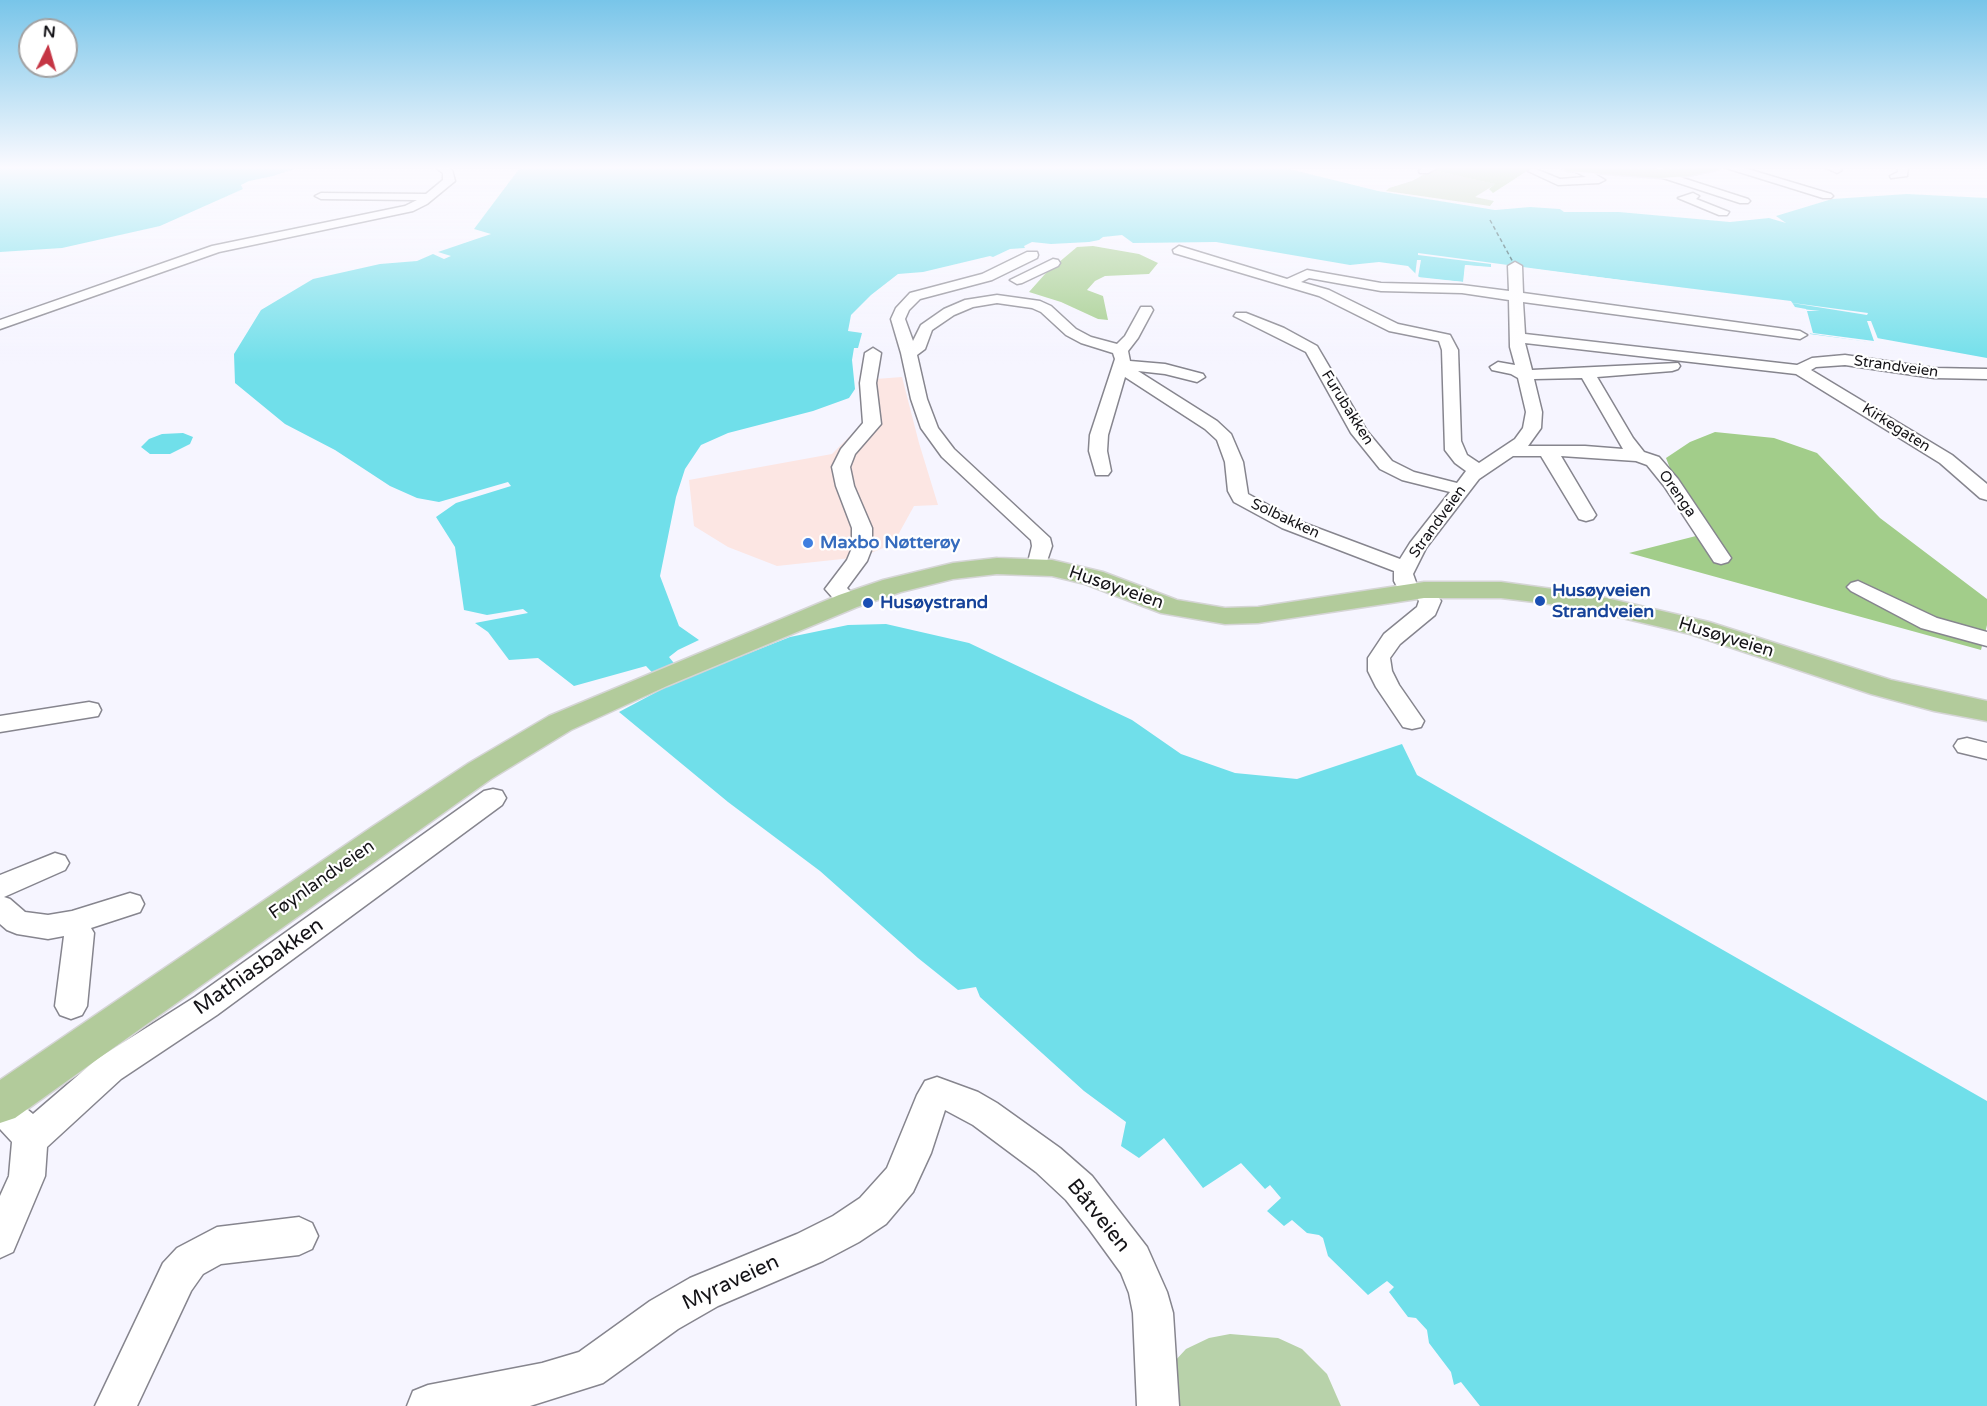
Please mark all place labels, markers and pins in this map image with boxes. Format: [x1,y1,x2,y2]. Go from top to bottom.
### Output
place label: Maxbo Nøtterøy [820,532,960,554]
marker: Maxbo Nøtterøy [801,536,815,550]
place label: Husøyveien Strandveien [1552,580,1654,622]
place label: Husøystrand [880,592,988,614]
marker: Husøyveien Strandveien [1533,594,1547,608]
marker: Husøystrand [861,596,875,610]

